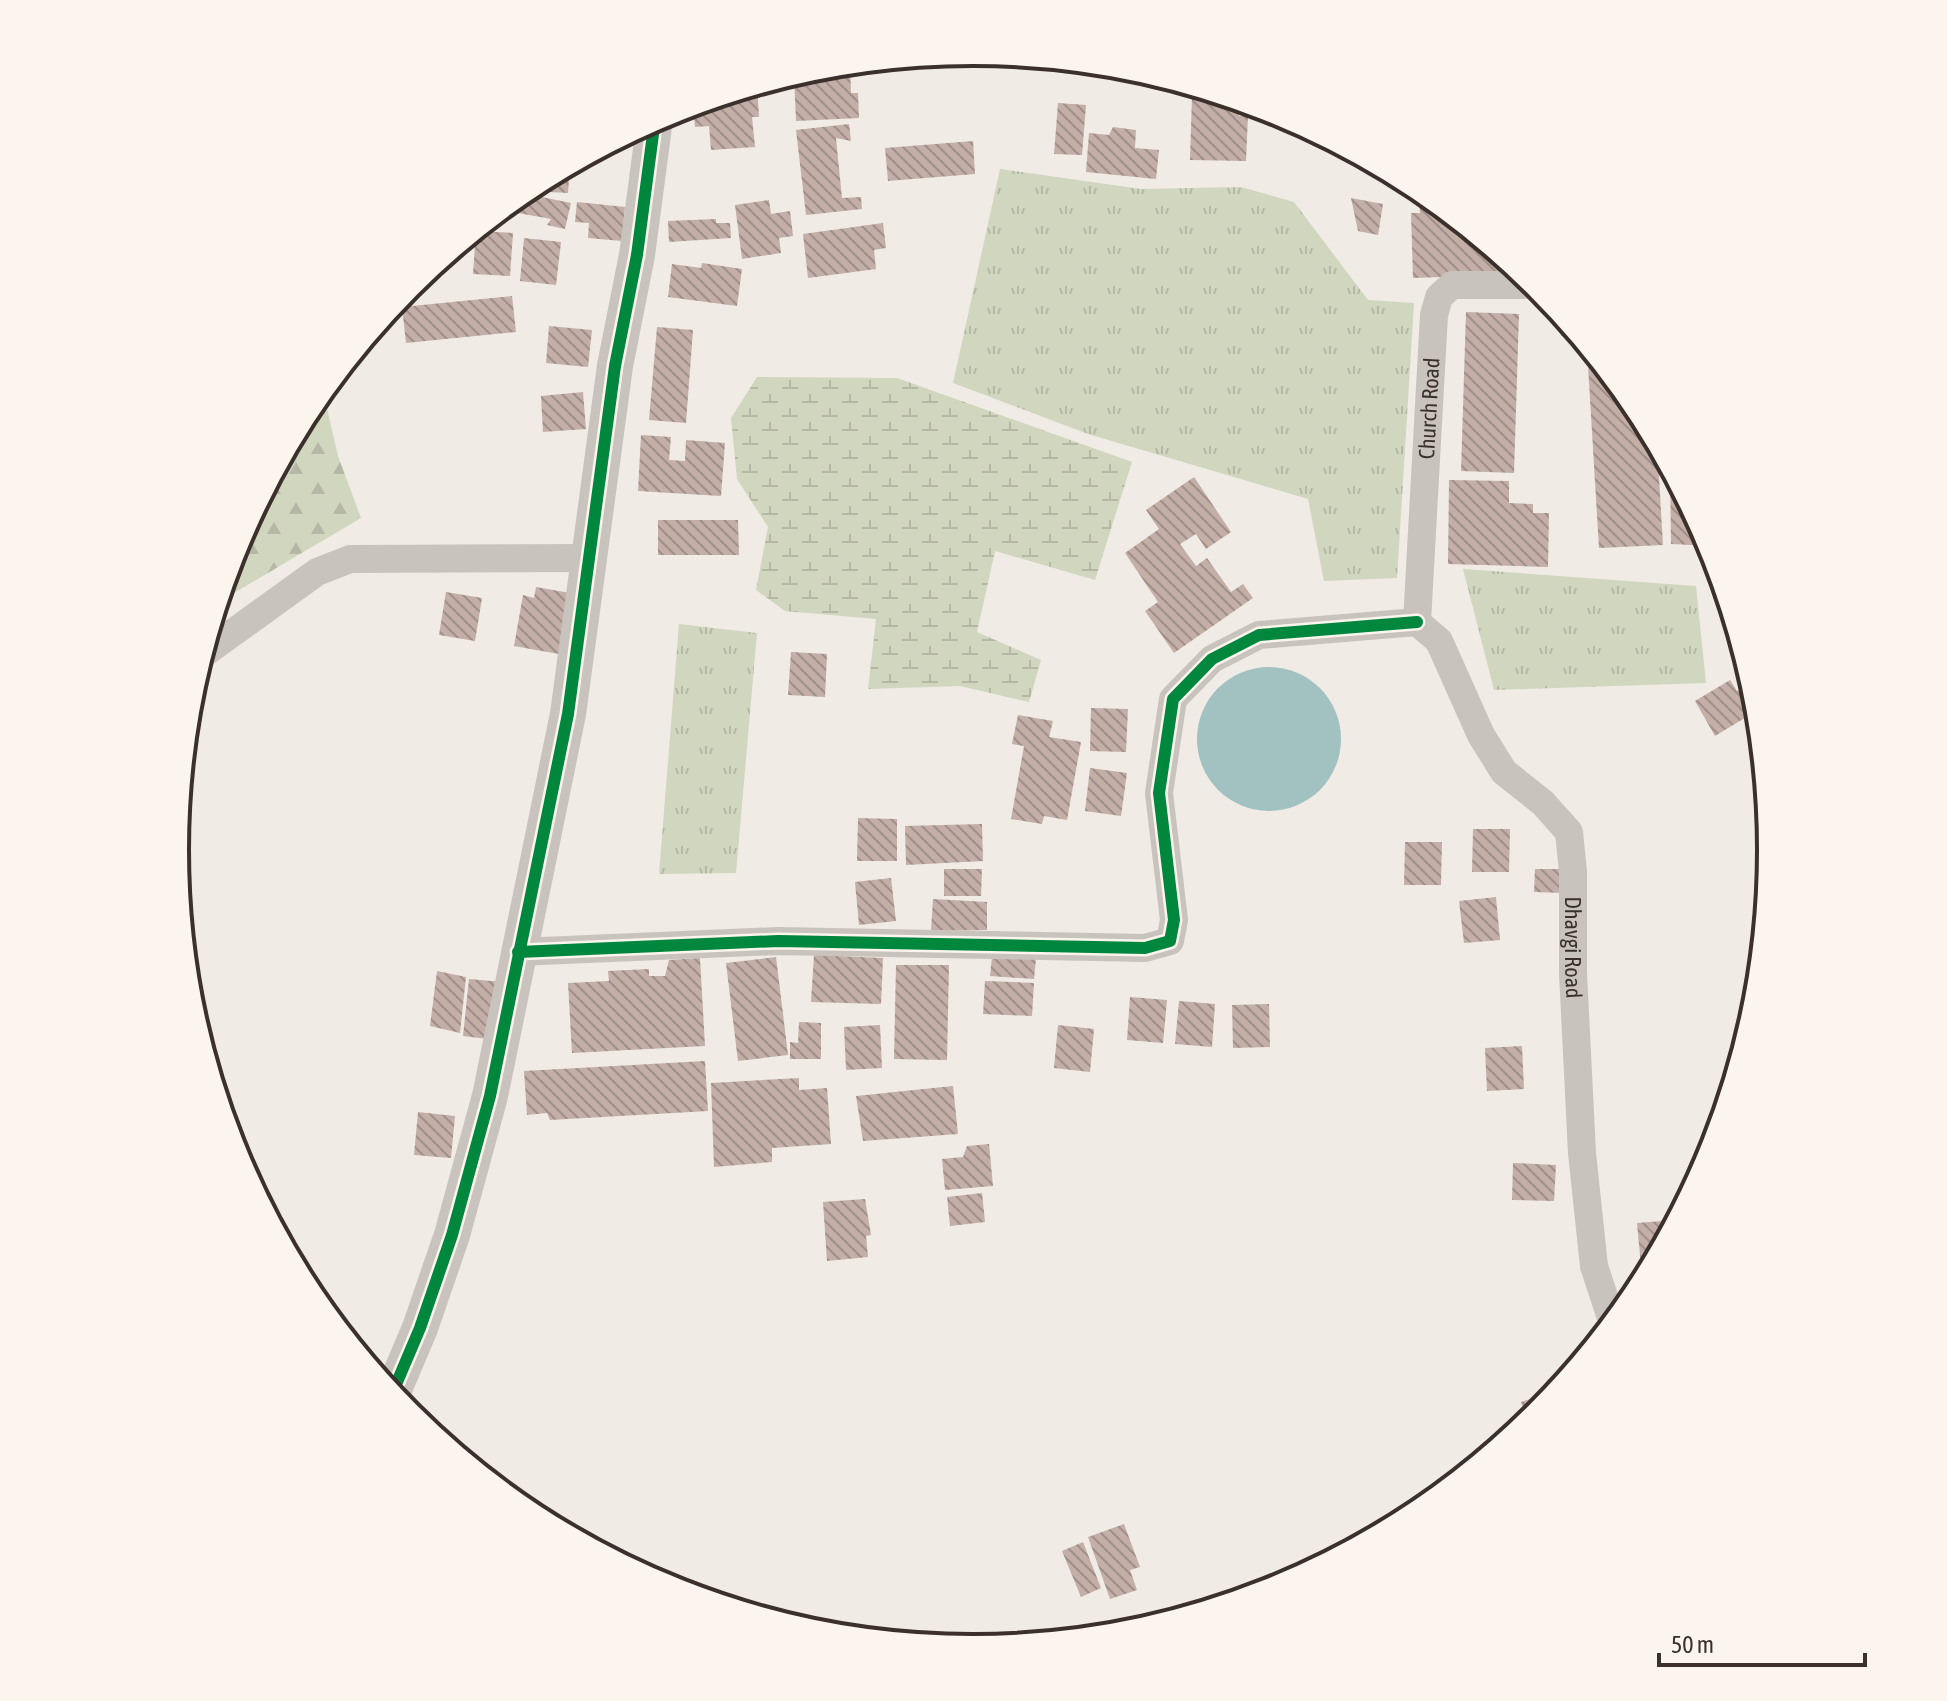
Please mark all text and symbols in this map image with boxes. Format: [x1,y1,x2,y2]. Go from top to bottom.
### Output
street label: Church Road [1413,357,1445,460]
street label: Dhavgi Road [1560,896,1587,999]
scale bar [1659,1617,1865,1667]
text: 50 m [1671,1631,1714,1658]

